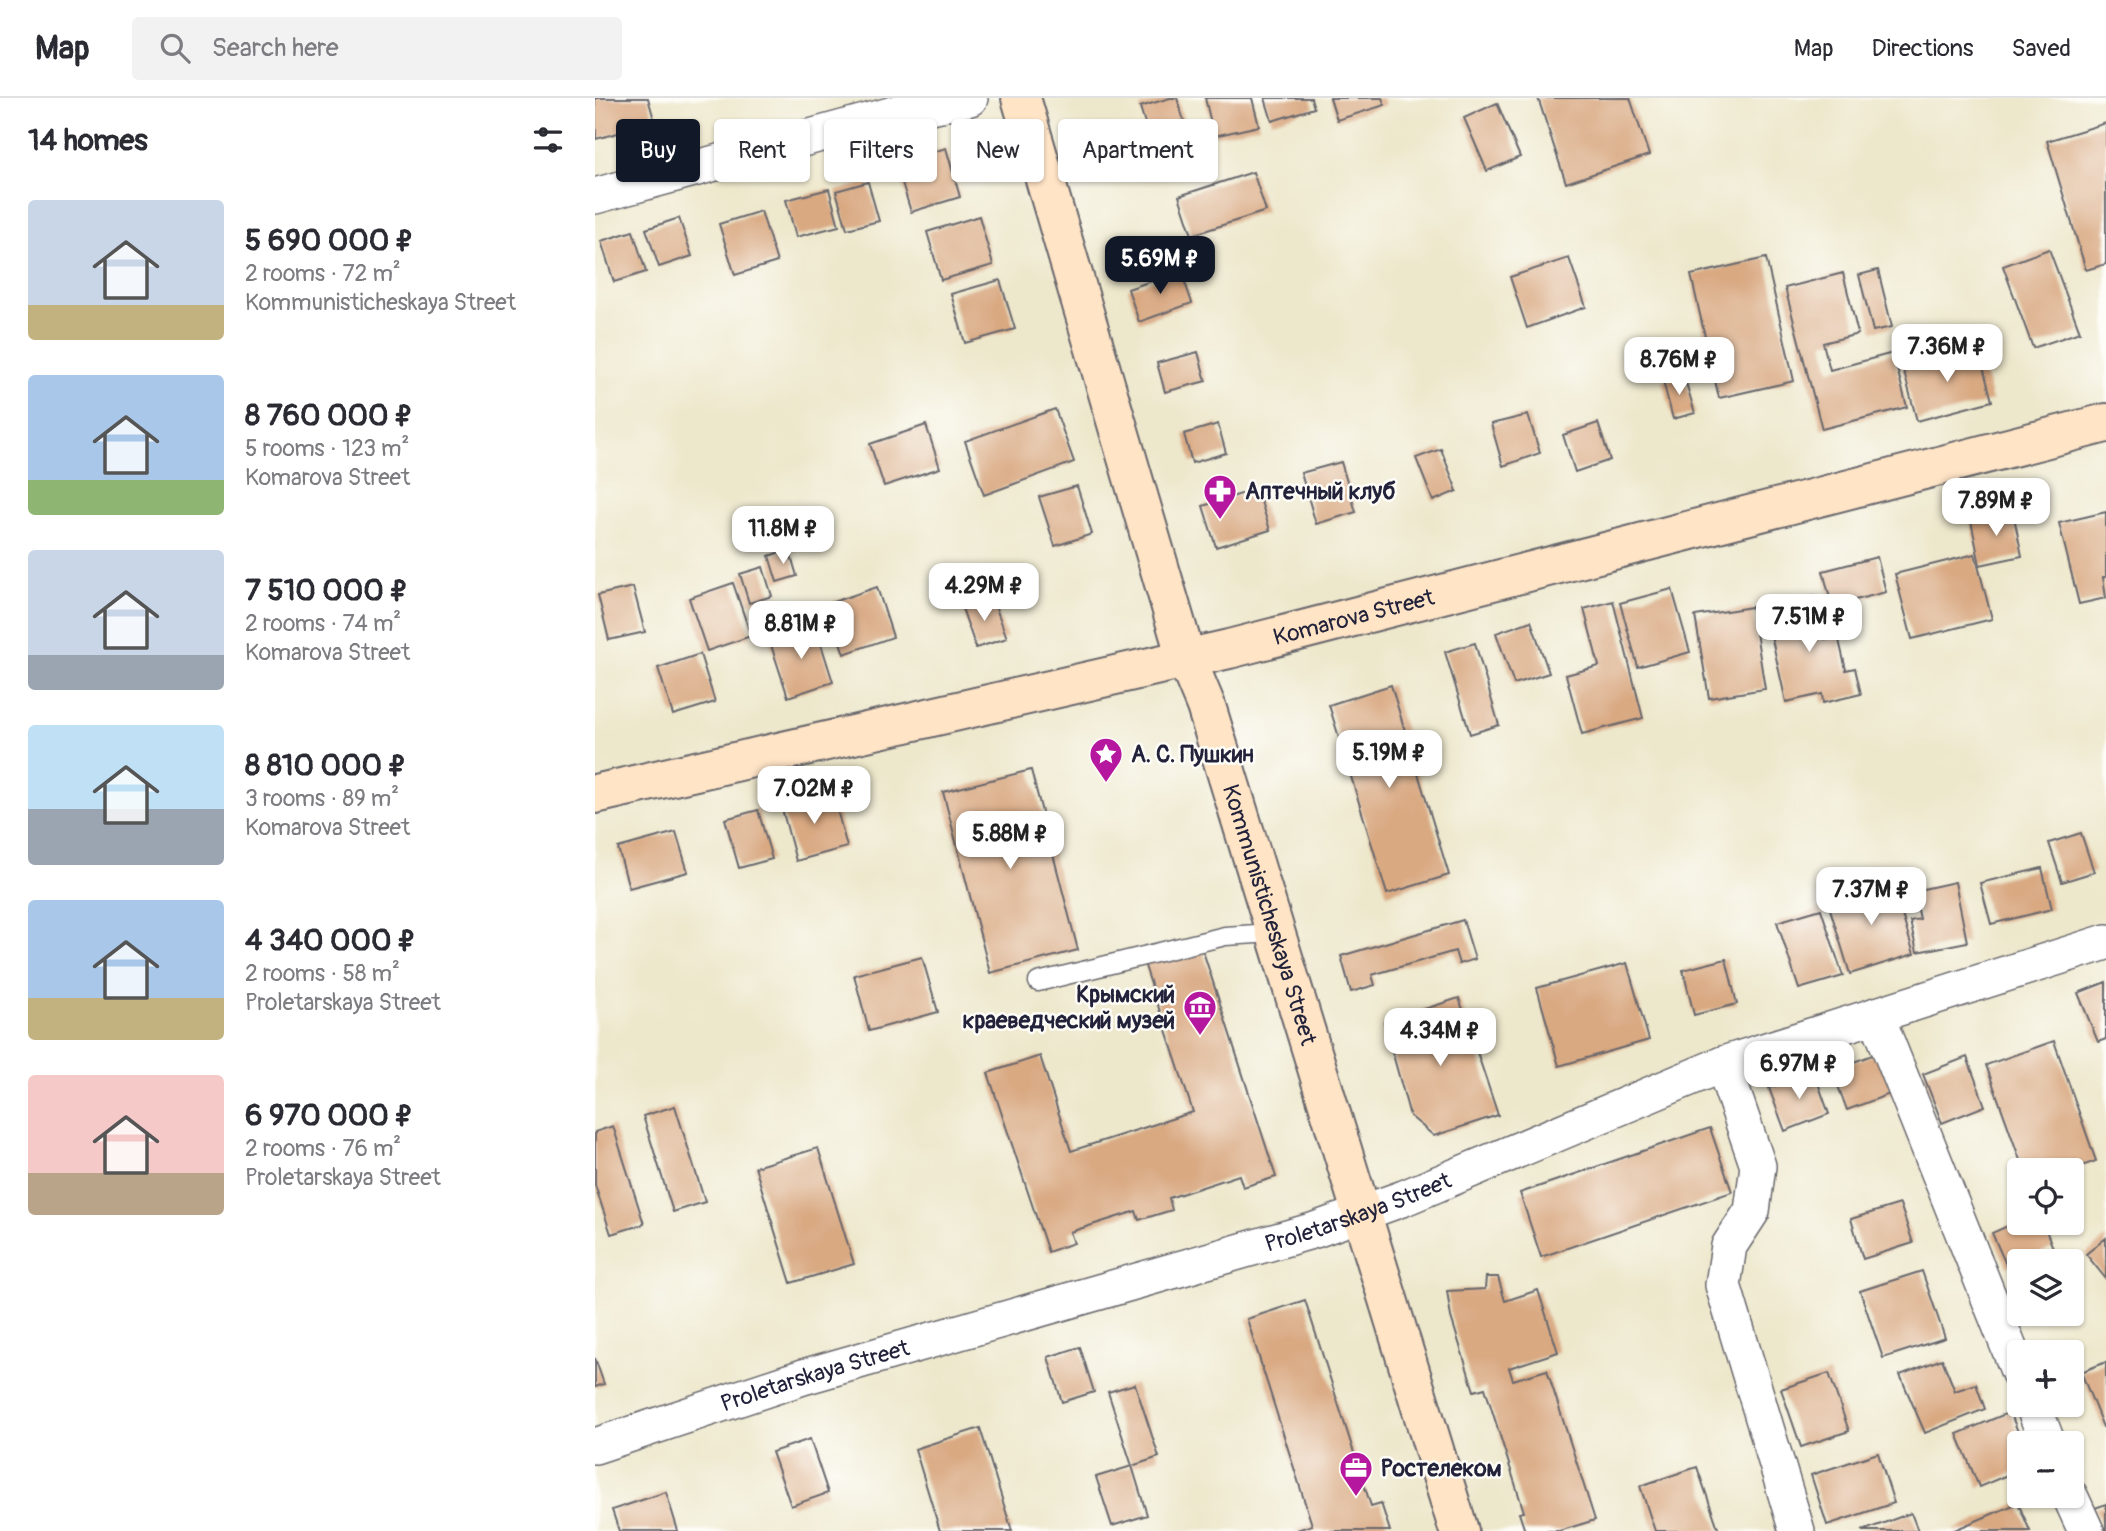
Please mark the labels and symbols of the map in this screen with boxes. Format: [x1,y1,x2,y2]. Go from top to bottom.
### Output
pin: 5.69M ₽ [1095,236,1225,296]
pin: 7.36M ₽ [1882,324,2012,384]
pin: 8.76M ₽ [1614,338,1744,397]
pharmacy icon: Аптечный клуб [1201,472,1239,521]
place label: Аптечный клуб [1245,477,1396,506]
pin: 7.89M ₽ [1931,478,2061,538]
pin: 11.8M ₽ [718,506,848,566]
pin: 4.29M ₽ [919,564,1049,623]
street label: Komarova Street [1270,583,1438,652]
pin: 7.51M ₽ [1744,594,1874,654]
pin: 8.81M ₽ [736,602,866,661]
pin: 5.19M ₽ [1324,730,1454,790]
place icon: А. С. Пушкин [1087,735,1125,784]
place label: А. С. Пушкин [1131,740,1254,769]
pin: 7.02M ₽ [749,766,879,826]
street label: Kommunisticheskaya Street [1216,781,1323,1049]
pin: 5.88M ₽ [945,812,1075,871]
pin: 7.37M ₽ [1806,868,1936,927]
place label: Крымский краеведческий музей [963,980,1175,1035]
museum icon: Крымский краеведческий музей [1181,988,1219,1037]
pin: 4.34M ₽ [1375,1009,1505,1068]
pin: 6.97M ₽ [1734,1042,1864,1101]
street label: Proletarskaya Street [1261,1166,1456,1259]
street label: Proletarskaya Street [717,1333,913,1418]
office icon: Ростелеком [1337,1449,1375,1498]
place label: Ростелеком [1381,1454,1502,1483]

